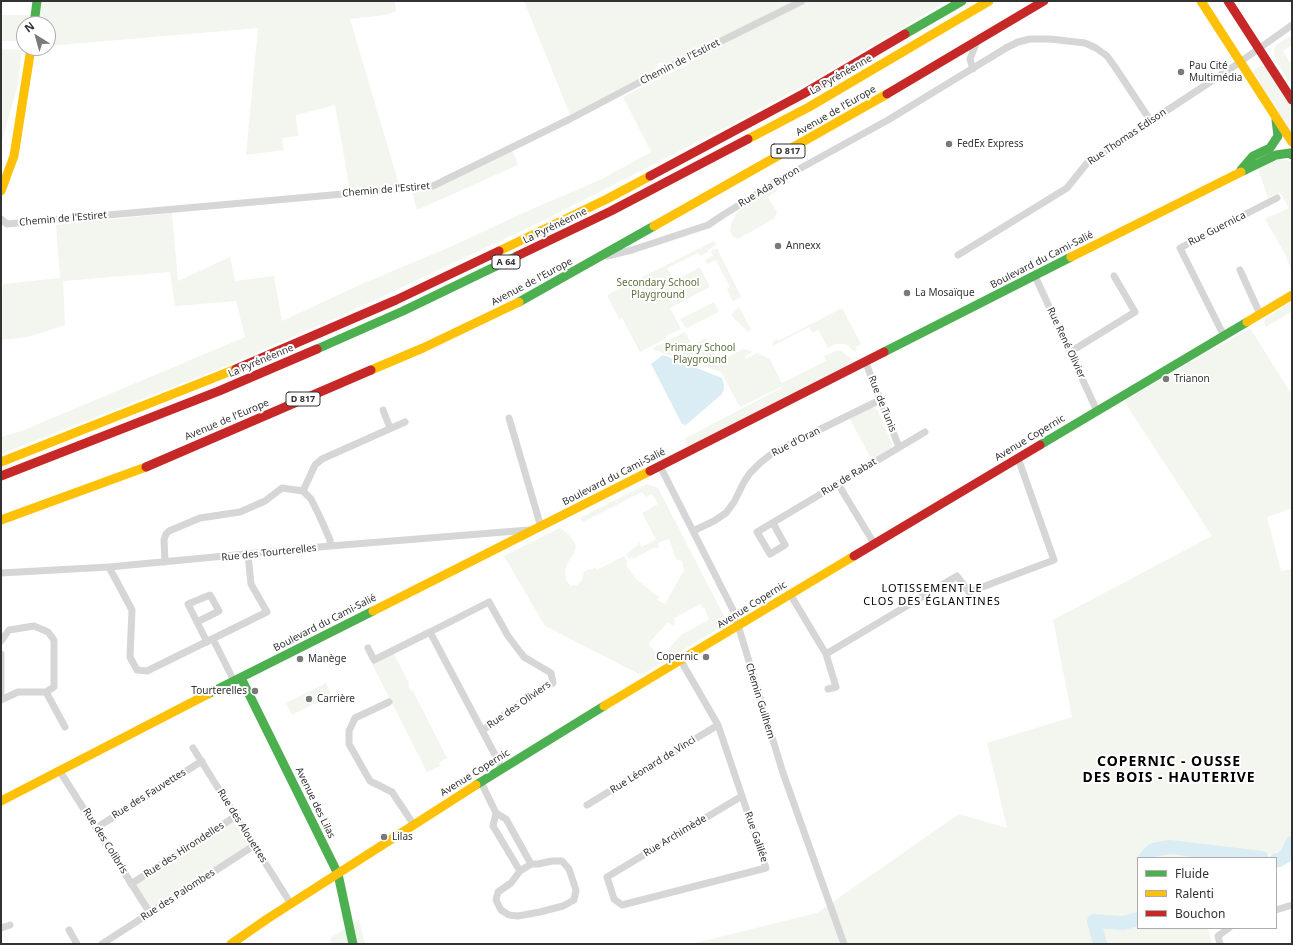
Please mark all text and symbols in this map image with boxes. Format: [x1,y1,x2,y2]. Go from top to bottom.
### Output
north arrow [16,16,56,56]
text: N [21,18,37,36]
street label: Chemin de l'Estiret [638,37,722,87]
street label: La Pyrénéenne [808,52,874,98]
place label: Pau Cité Multimédia [1189,60,1242,84]
marker: Pau Cité Multimédia [1176,67,1186,77]
street label: Avenue de l'Europe [794,83,878,139]
street label: Rue Thomas Edison [1085,106,1169,168]
place label: FedEx Express [957,138,1024,150]
marker: FedEx Express [944,139,954,149]
road number: D 817 [771,144,805,158]
street label: Rue Ada Byron [736,164,802,210]
street label: Chemin de l'Estiret [342,180,430,200]
street label: La Pyrénéenne [521,205,589,247]
street label: Chemin de l'Estiret [19,209,107,229]
street label: Rue Guernica [1186,209,1248,249]
street label: Boulevard du Cami-Salié [988,229,1096,291]
place label: Annexx [786,240,821,252]
marker: Annexx [773,241,783,251]
street label: Avenue de l'Europe [489,255,575,309]
road number: A 64 [492,255,520,269]
park label: Secondary School Playground [617,277,699,300]
place label: La Mosaïque [915,287,975,299]
marker: La Mosaïque [902,288,912,298]
street label: Rue René Olivier [1044,305,1088,381]
street label: La Pyrénéenne [227,342,295,380]
park label: Primary School Playground [665,342,735,366]
place label: Trianon [1174,373,1210,385]
street label: Rue de Tunis [865,374,899,434]
marker: Trianon [1161,374,1171,384]
road number: D 817 [286,392,320,406]
street label: Avenue de l'Europe [183,397,271,443]
street label: Avenue Copernic [993,412,1067,464]
street label: Rue d'Oran [770,425,822,459]
street label: Boulevard du Cami-Salié [560,446,668,508]
street label: Rue de Rabat [819,456,879,498]
street label: Rue des Tourterelles [221,542,317,564]
street label: Avenue Copernic [715,579,789,631]
district label: LOTISSEMENT LE CLOS DES ÉGLANTINES [863,582,1001,608]
street label: Boulevard du Cami-Salié [271,592,379,654]
place label: Copernic [656,651,698,663]
marker: Copernic [701,652,711,662]
place label: Manège [308,653,346,665]
marker: Manège [295,654,305,664]
street label: Chemin Guilhem [743,662,777,740]
street label: Rue des Oliviers [485,679,553,731]
place label: Tourterelles [191,685,247,697]
marker: Tourterelles [250,686,260,696]
place label: Carrière [317,693,355,705]
marker: Carrière [304,694,314,704]
street label: Rue Léonard de Vinci [608,734,698,796]
street label: Avenue Copernic [438,747,512,799]
district label: COPERNIC - OUSSE DES BOIS - HAUTERIVE [1082,754,1256,786]
street label: Avenue des Lilas [293,765,337,841]
street label: Rue des Fauvettes [110,766,188,822]
street label: Rue des Alouettes [215,787,269,865]
street label: Rue des Colibris [80,806,130,876]
street label: Rue Galilée [742,810,770,864]
street label: Rue Archimède [641,812,709,860]
street label: Rue des Hirondelles [142,820,226,880]
place label: Lilas [392,831,413,843]
marker: Lilas [379,832,389,842]
legend [1137,857,1277,929]
text: Fluide [1175,865,1209,882]
street label: Rue des Palombes [139,867,217,923]
text: Ralenti [1175,885,1214,902]
text: Bouchon [1175,905,1225,922]

